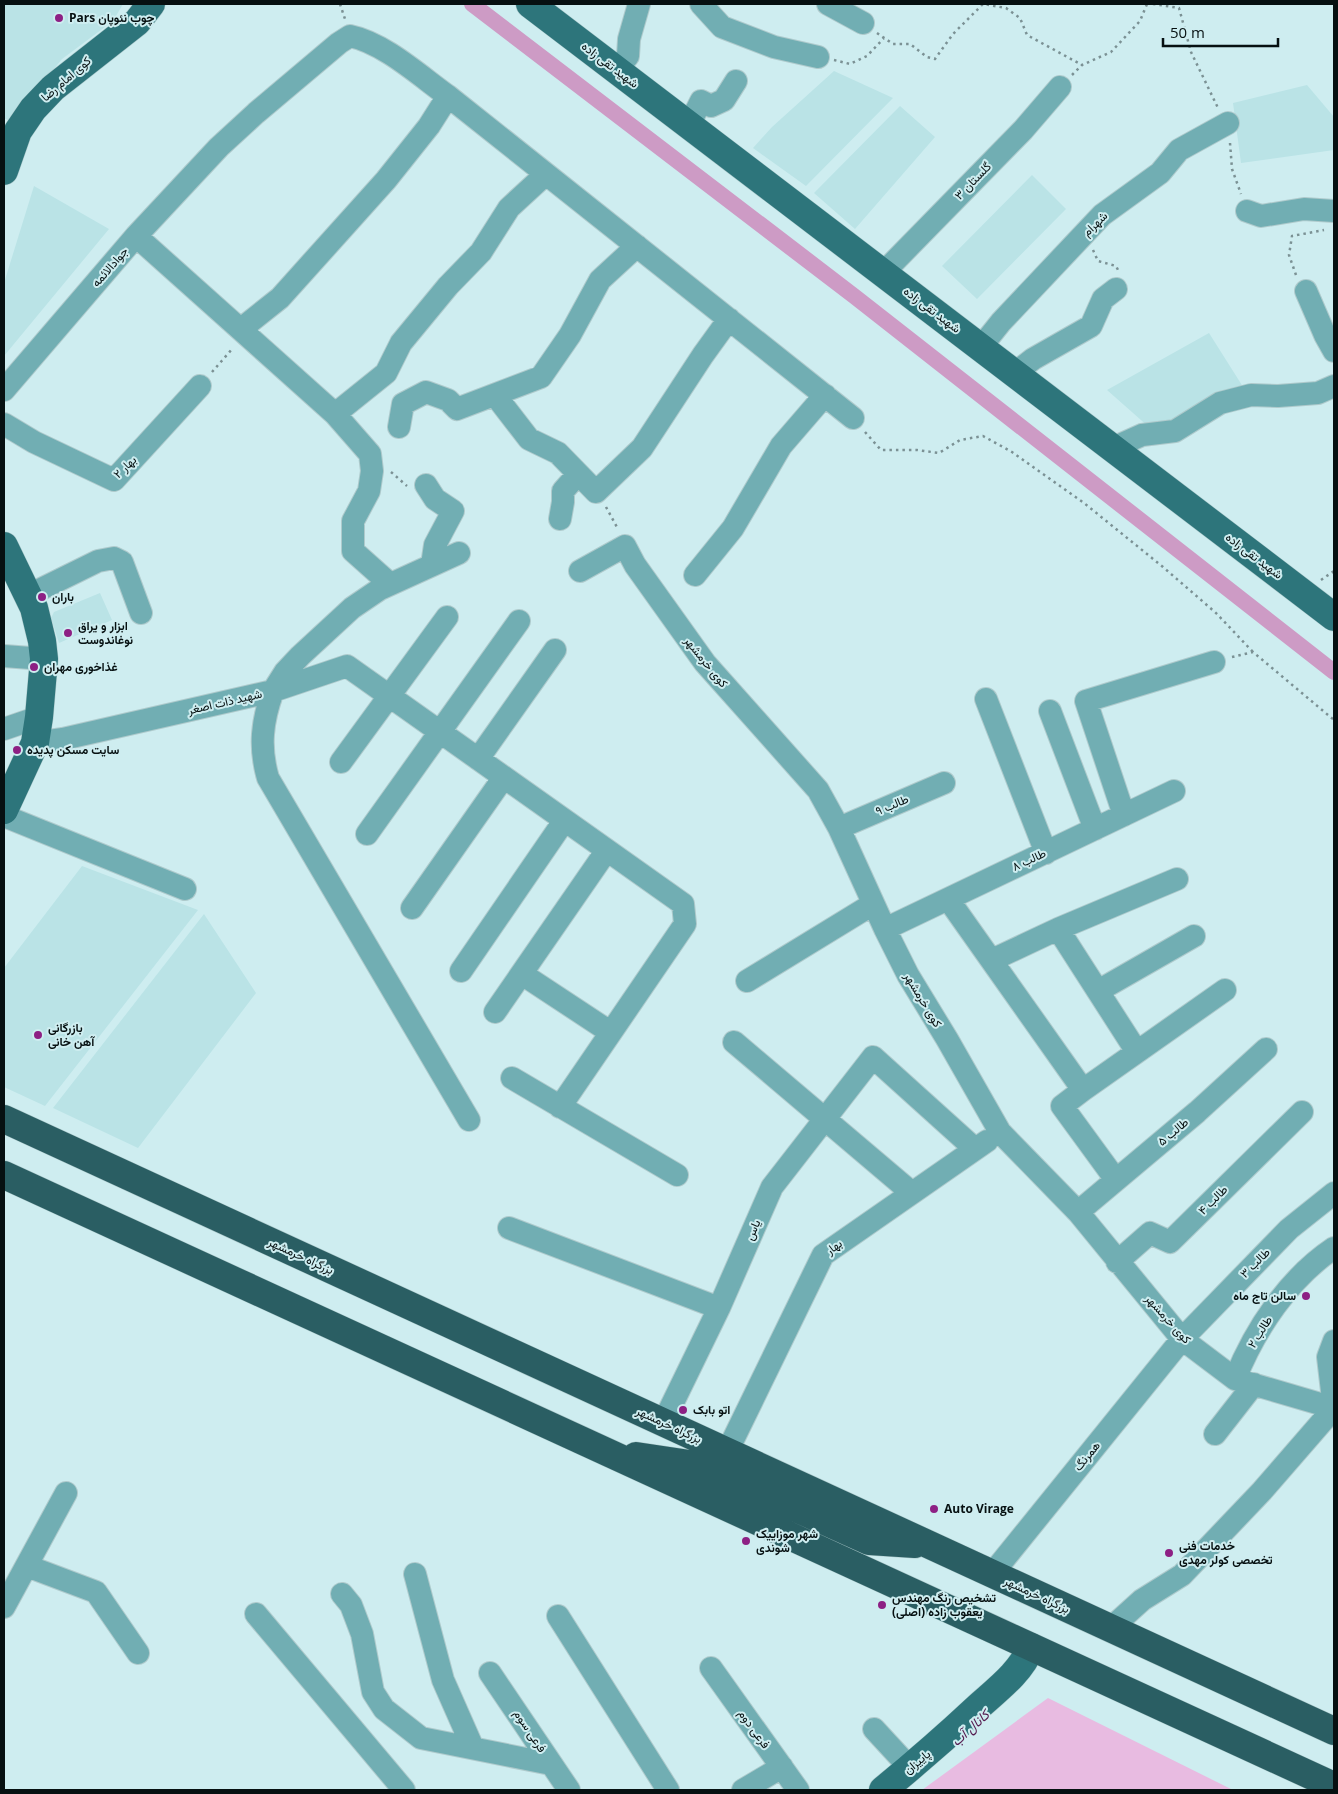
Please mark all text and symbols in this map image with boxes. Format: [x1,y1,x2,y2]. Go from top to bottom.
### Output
place label: Pars چوب نئوپان [69,9,155,26]
marker: Pars چوب نئوپان [53,12,65,24]
scale bar [1163,15,1278,47]
text: 50 m [1170,22,1205,42]
street label: شهید تقی زاده [578,37,642,92]
street label: کوی امام رضا [37,52,94,105]
street label: گلستان ۳ [950,158,995,203]
street label: شهرام [1078,207,1111,240]
street label: جوادالائمه [87,243,132,290]
street label: شهید تقی زاده [900,282,964,337]
street label: بهار ۲ [109,451,140,482]
street label: شهید تقی زاده [1222,528,1286,583]
place label: باران [52,588,74,605]
marker: باران [36,591,48,603]
place label: ابزار و یراق نوغاندوست [78,617,134,648]
marker: ابزار و یراق نوغاندوست [62,627,74,639]
street label: کوی خرمشهر [680,632,732,691]
place label: غذاخوری مهران [44,658,118,675]
marker: غذاخوری مهران [28,661,40,673]
street label: شهید ذات اصغر [185,685,264,719]
place label: سایت مسکن پدیده [27,741,120,758]
marker: سایت مسکن پدیده [11,744,23,756]
street label: طالب ۹ [873,790,911,819]
street label: طالب ۸ [1009,844,1049,875]
street label: کوی خرمشهر [900,968,946,1030]
place label: بازرگانی آهن خانی [48,1019,95,1050]
marker: بازرگانی آهن خانی [32,1029,44,1041]
street label: طالب ۵ [1154,1113,1192,1150]
street label: طالب ۴ [1194,1181,1231,1218]
street label: یاس [741,1217,765,1243]
street label: بزرگراه خرمشهر [265,1233,337,1278]
street label: بهار [821,1235,846,1259]
street label: طالب ۳ [1236,1244,1274,1282]
place label: سالن تاج ماه [1233,1287,1296,1304]
street label: کوی خرمشهر [1141,1290,1195,1347]
marker: سالن تاج ماه [1300,1290,1312,1302]
street label: طالب ۲ [1243,1312,1276,1351]
place label: اتو بابک [693,1401,730,1418]
street label: بزرگراه خرمشهر [633,1402,705,1447]
marker: اتو بابک [677,1404,689,1416]
street label: همرنگ [1069,1437,1104,1474]
place label: Auto Virage [944,1500,1014,1517]
marker: Auto Virage [928,1503,940,1515]
place label: شهر موزاییک شوندی [756,1525,818,1556]
marker: شهر موزاییک شوندی [740,1535,752,1547]
place label: خدمات فنی تخصصی کولر مهدی [1179,1537,1273,1568]
marker: خدمات فنی تخصصی کولر مهدی [1163,1547,1175,1559]
street label: بزرگراه خرمشهر [1001,1572,1073,1617]
place label: تشخیص رنگ مهندس یعقوب زاده (اصلی) [892,1589,996,1620]
marker: تشخیص رنگ مهندس یعقوب زاده (اصلی) [876,1599,888,1611]
water label: کانال آب [946,1703,995,1750]
street label: فرعی سوم [510,1706,551,1755]
street label: فرعی دوم [734,1706,774,1752]
street label: پاییزان [900,1745,934,1778]

